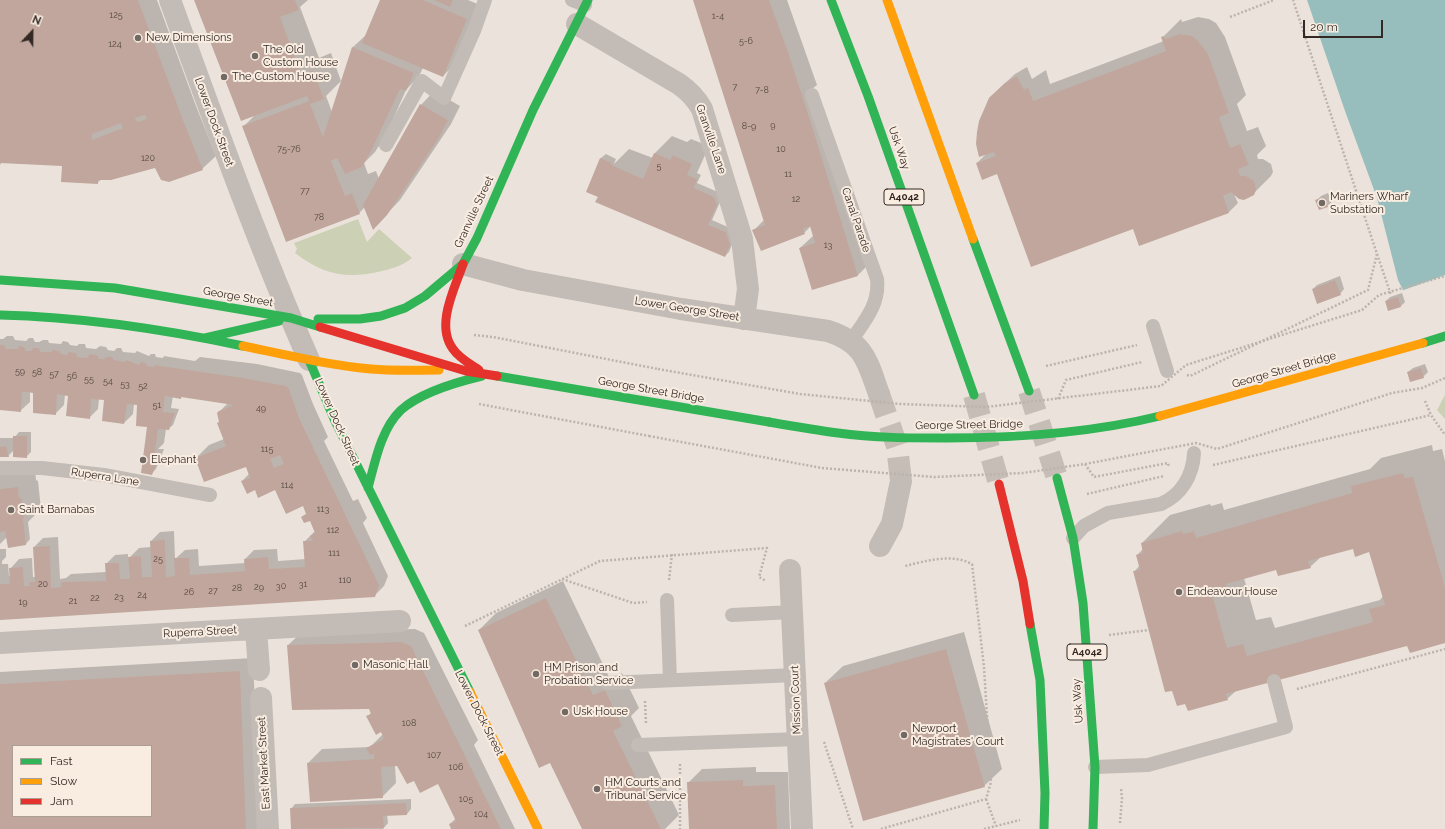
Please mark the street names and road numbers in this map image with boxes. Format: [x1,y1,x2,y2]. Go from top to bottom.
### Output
street label: Lower Dock Street [192,76,236,168]
street label: Granville Lane [693,102,729,176]
street label: Usk Way [885,125,913,171]
street label: Granville Street [452,174,496,250]
street label: Canal Parade [839,186,873,254]
road number: A4042 [884,189,924,205]
street label: George Street [202,284,274,310]
street label: Lower George Street [634,294,740,324]
street label: George Street Bridge [1230,349,1338,391]
street label: George Street Bridge [597,374,705,406]
street label: Lower Dock Street [312,376,362,468]
street label: George Street Bridge [915,417,1023,433]
street label: Ruperra Lane [70,465,140,489]
street label: Ruperra Street [163,623,237,641]
road number: A4042 [1067,644,1107,660]
street label: Mission Court [788,665,804,735]
street label: Lower Dock Street [452,668,506,758]
street label: Usk Way [1070,678,1086,724]
street label: East Market Street [255,716,273,810]

